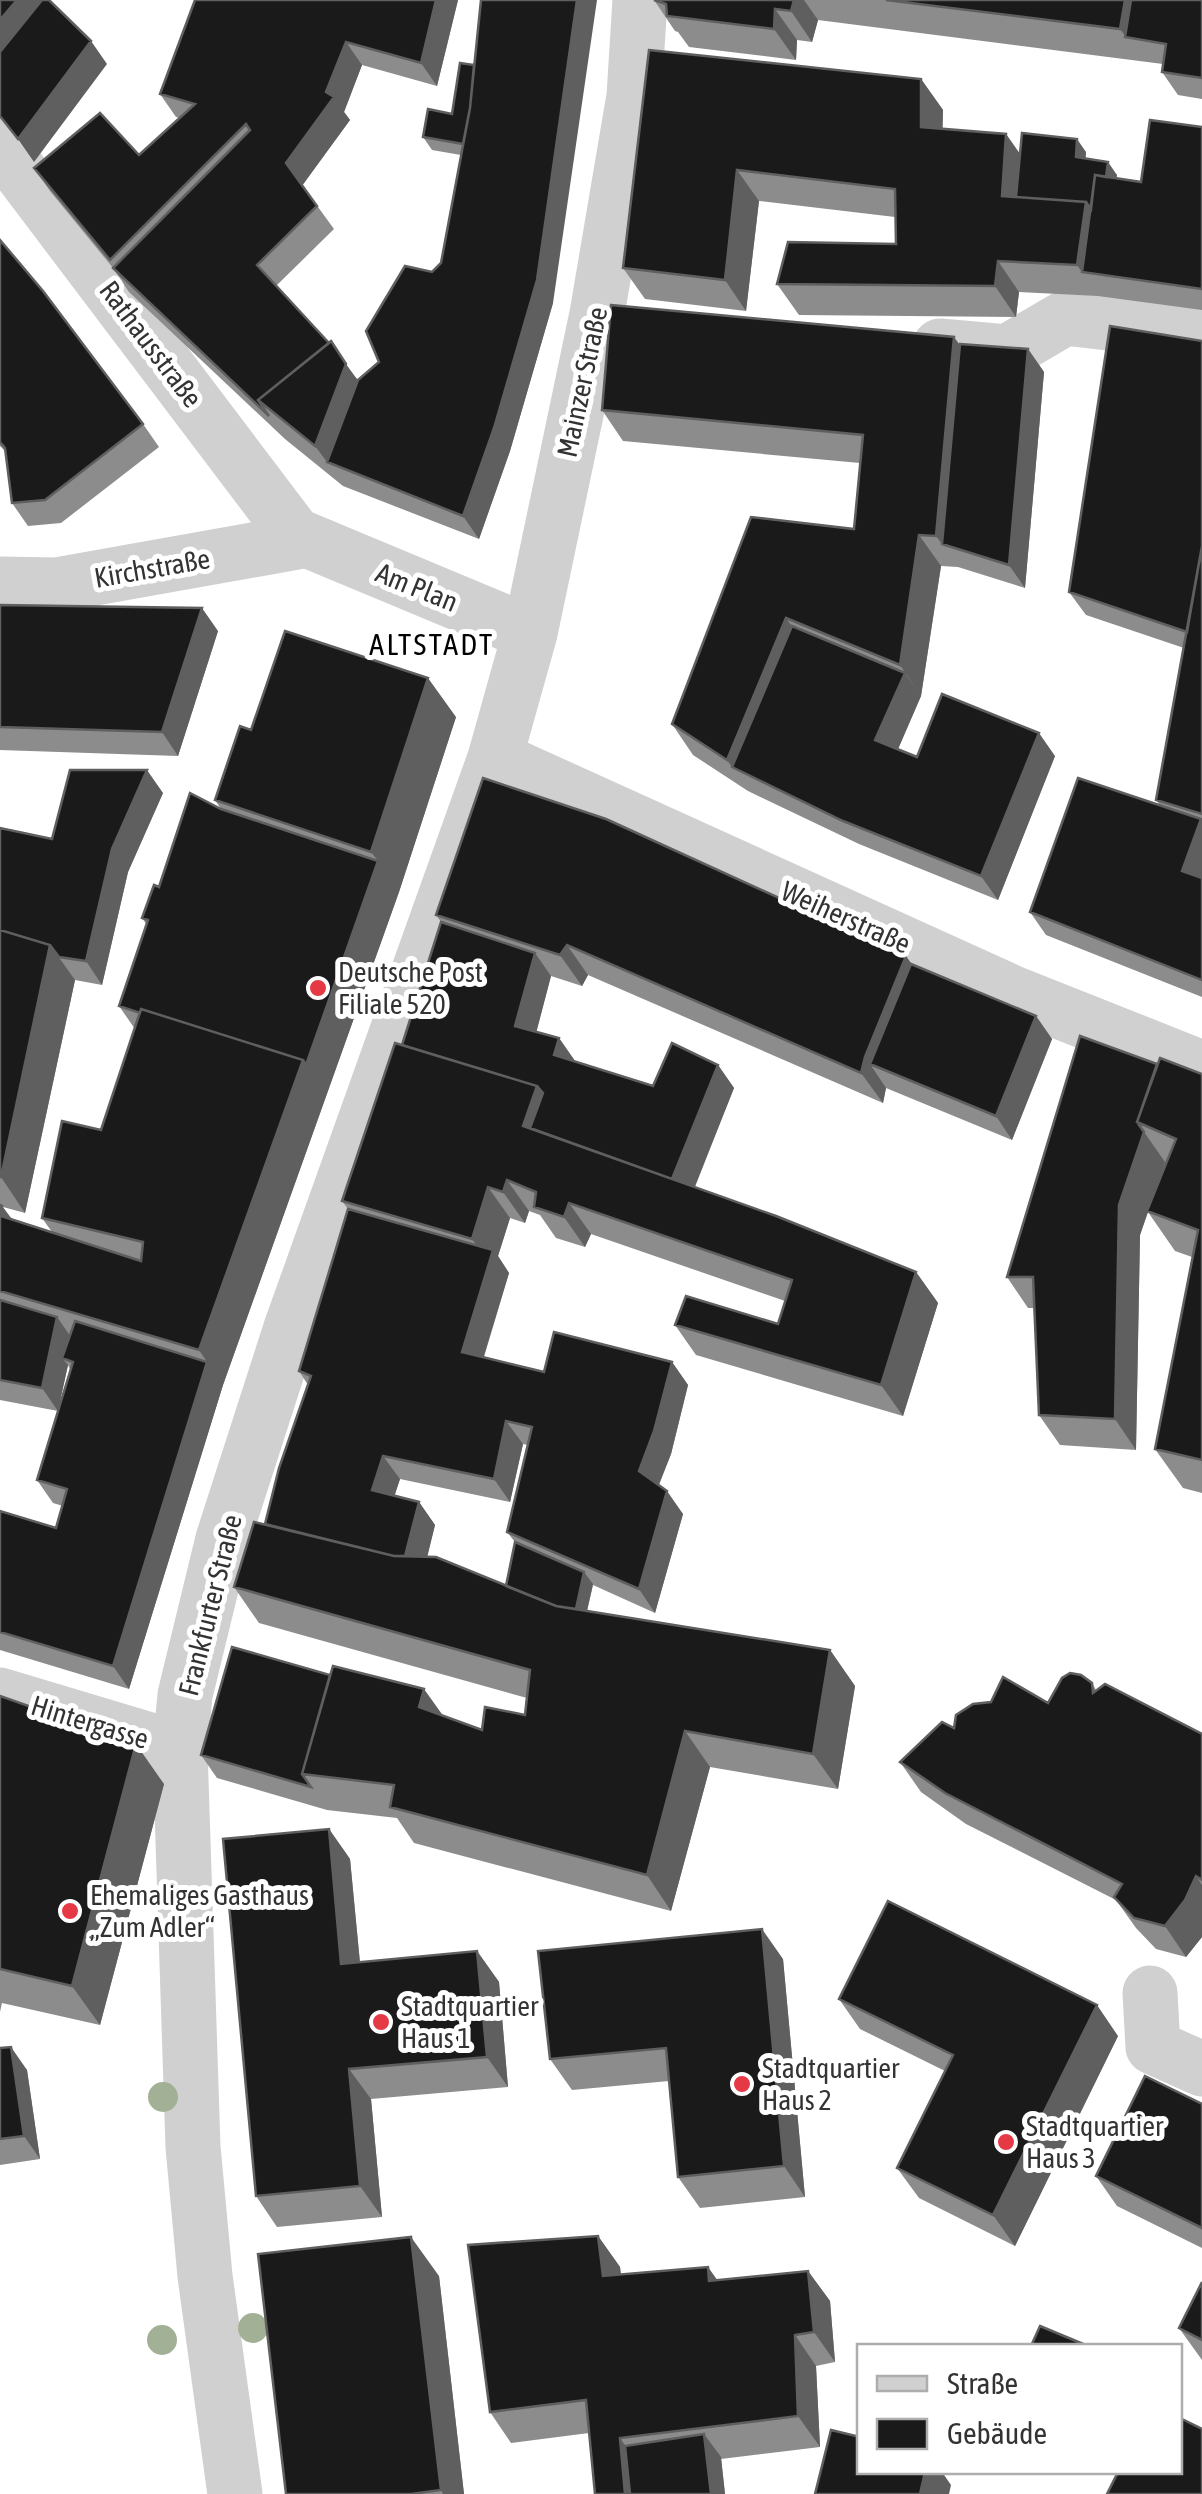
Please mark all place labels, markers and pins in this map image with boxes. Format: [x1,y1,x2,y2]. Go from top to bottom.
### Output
place label: Deutsche Post Filiale 520 [338,956,483,1020]
marker: Deutsche Post Filiale 520 [307,977,329,999]
place label: Ehemaliges Gasthaus „Zum Adler“ [90,1879,309,1943]
marker: Ehemaliges Gasthaus „Zum Adler“ [59,1900,81,1922]
place label: Stadtquartier Haus 1 [401,1990,539,2054]
marker: Stadtquartier Haus 1 [370,2011,392,2033]
place label: Stadtquartier Haus 2 [762,2052,900,2116]
marker: Stadtquartier Haus 2 [731,2073,753,2095]
place label: Stadtquartier Haus 3 [1026,2110,1164,2174]
marker: Stadtquartier Haus 3 [995,2131,1017,2153]

